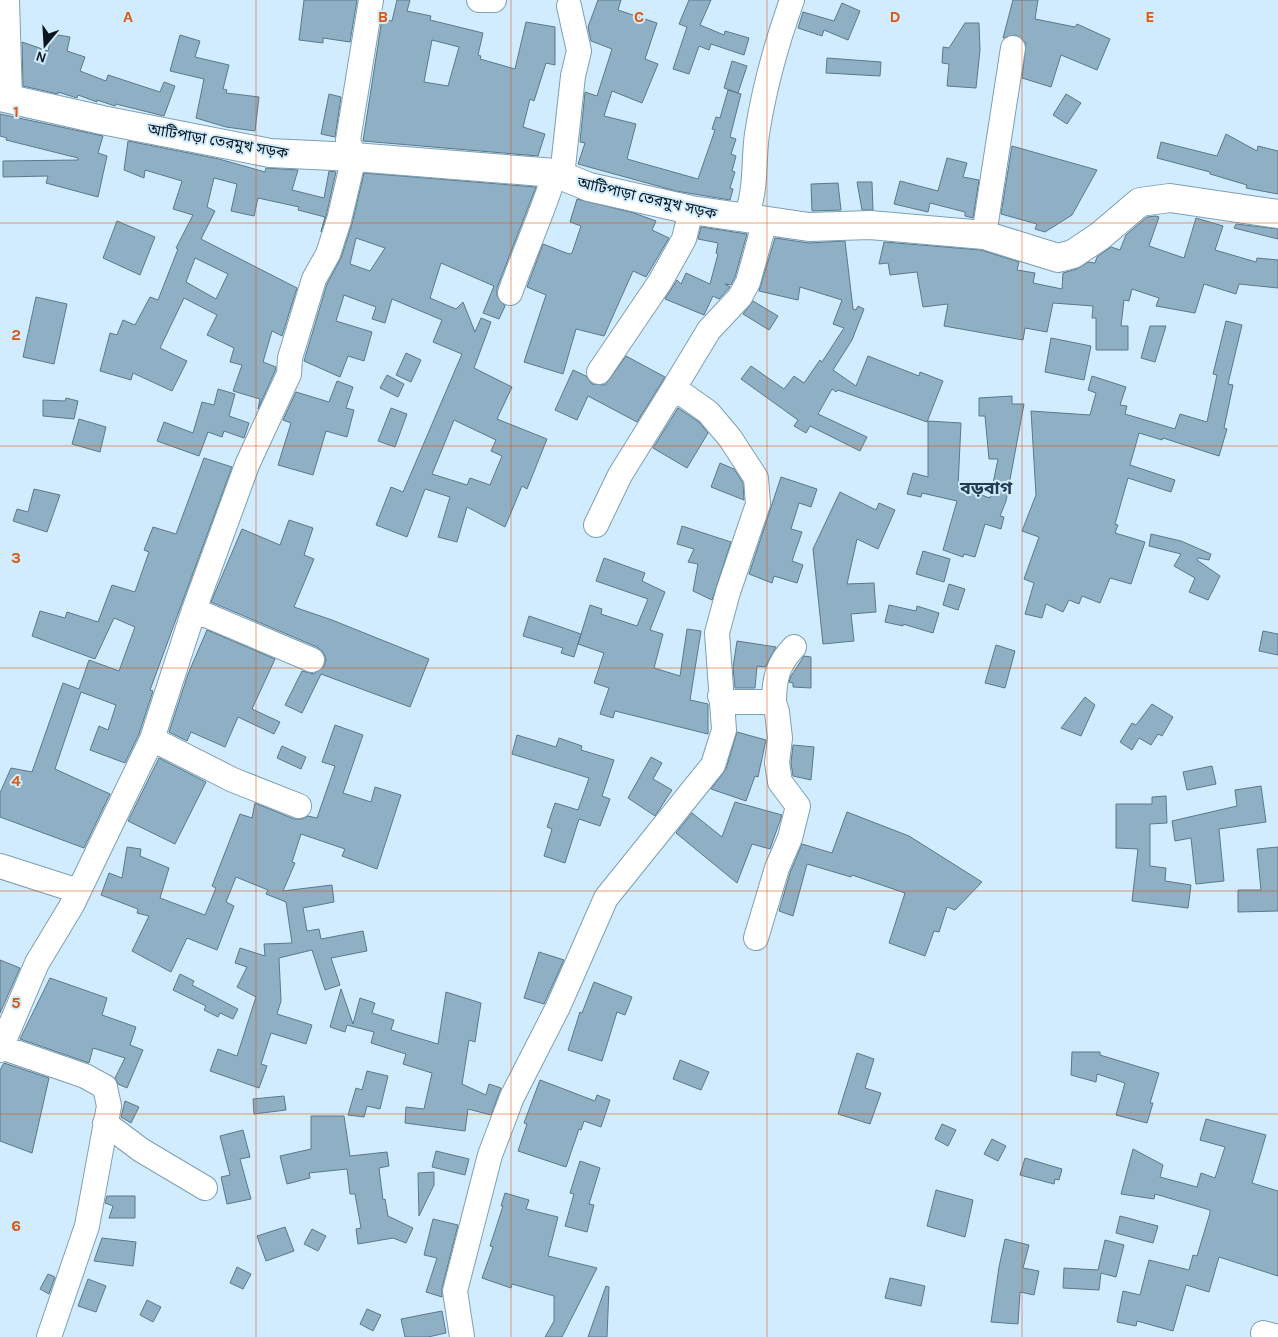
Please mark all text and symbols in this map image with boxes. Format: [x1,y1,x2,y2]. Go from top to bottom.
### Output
text: A [123,7,133,26]
text: B [378,7,388,26]
text: C [634,7,644,26]
text: D [890,7,901,26]
text: E [1145,7,1155,26]
north arrow [20,20,70,70]
text: N [34,47,49,67]
text: 1 [13,102,19,121]
street label: আটিপাড়া তেরমুখ সড়ক [145,120,291,162]
street label: আটিপাড়া তেরমুখ সড়ক [575,173,719,223]
text: 2 [11,325,21,344]
district label: বড়বাগ [959,477,1013,499]
text: 3 [11,548,21,567]
text: 4 [11,771,21,790]
text: 5 [11,993,21,1012]
text: 6 [11,1216,21,1235]

